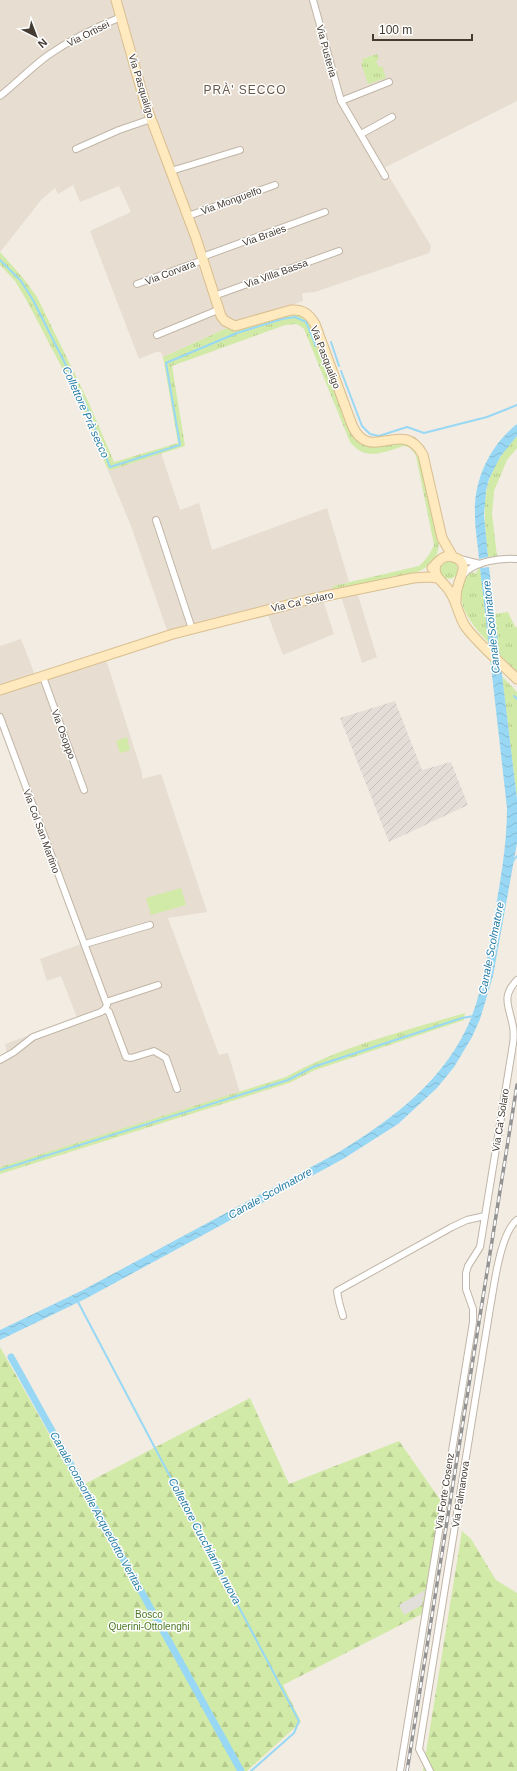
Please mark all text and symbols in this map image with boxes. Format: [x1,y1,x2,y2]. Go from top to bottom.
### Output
north arrow [16,16,56,56]
scale bar [373,16,472,42]
street label: Via Ortisei [65,18,111,49]
text: 100 m [379,23,412,37]
street label: Via Pusteria [314,24,339,79]
text: N [36,36,50,51]
street label: Via Pasqualigo [127,53,157,120]
district label: PRÀ' SECCO [204,82,286,97]
street label: Via Monguelfo [199,184,263,217]
street label: Via Braies [241,223,287,248]
street label: Via Villa Bassa [243,257,310,290]
street label: Via Corvara [144,258,197,287]
street label: Via Pasqualigo [308,324,343,391]
water label: Collettore Prà secco [60,364,112,460]
water label: Canale Scolmatore [480,580,502,674]
street label: Via Ca' Solaro [270,589,335,614]
street label: Via Osoppo [49,708,78,761]
street label: Via Col San Martino [21,788,62,875]
water label: Canale Scolmatore [476,901,506,995]
street label: Via Ca' Solaro [490,1087,511,1152]
water label: Canale Scolmatore [226,1165,314,1221]
water label: Canale consortile Acquedotto Veritas [48,1429,146,1593]
street label: Via Forte Cosenz [433,1452,456,1530]
street label: Via Palmanova [450,1460,471,1528]
water label: Collettore Cucchiarina nuova [167,1476,243,1606]
park label: Bosco Querini-Ottolenghi [108,1609,190,1632]

